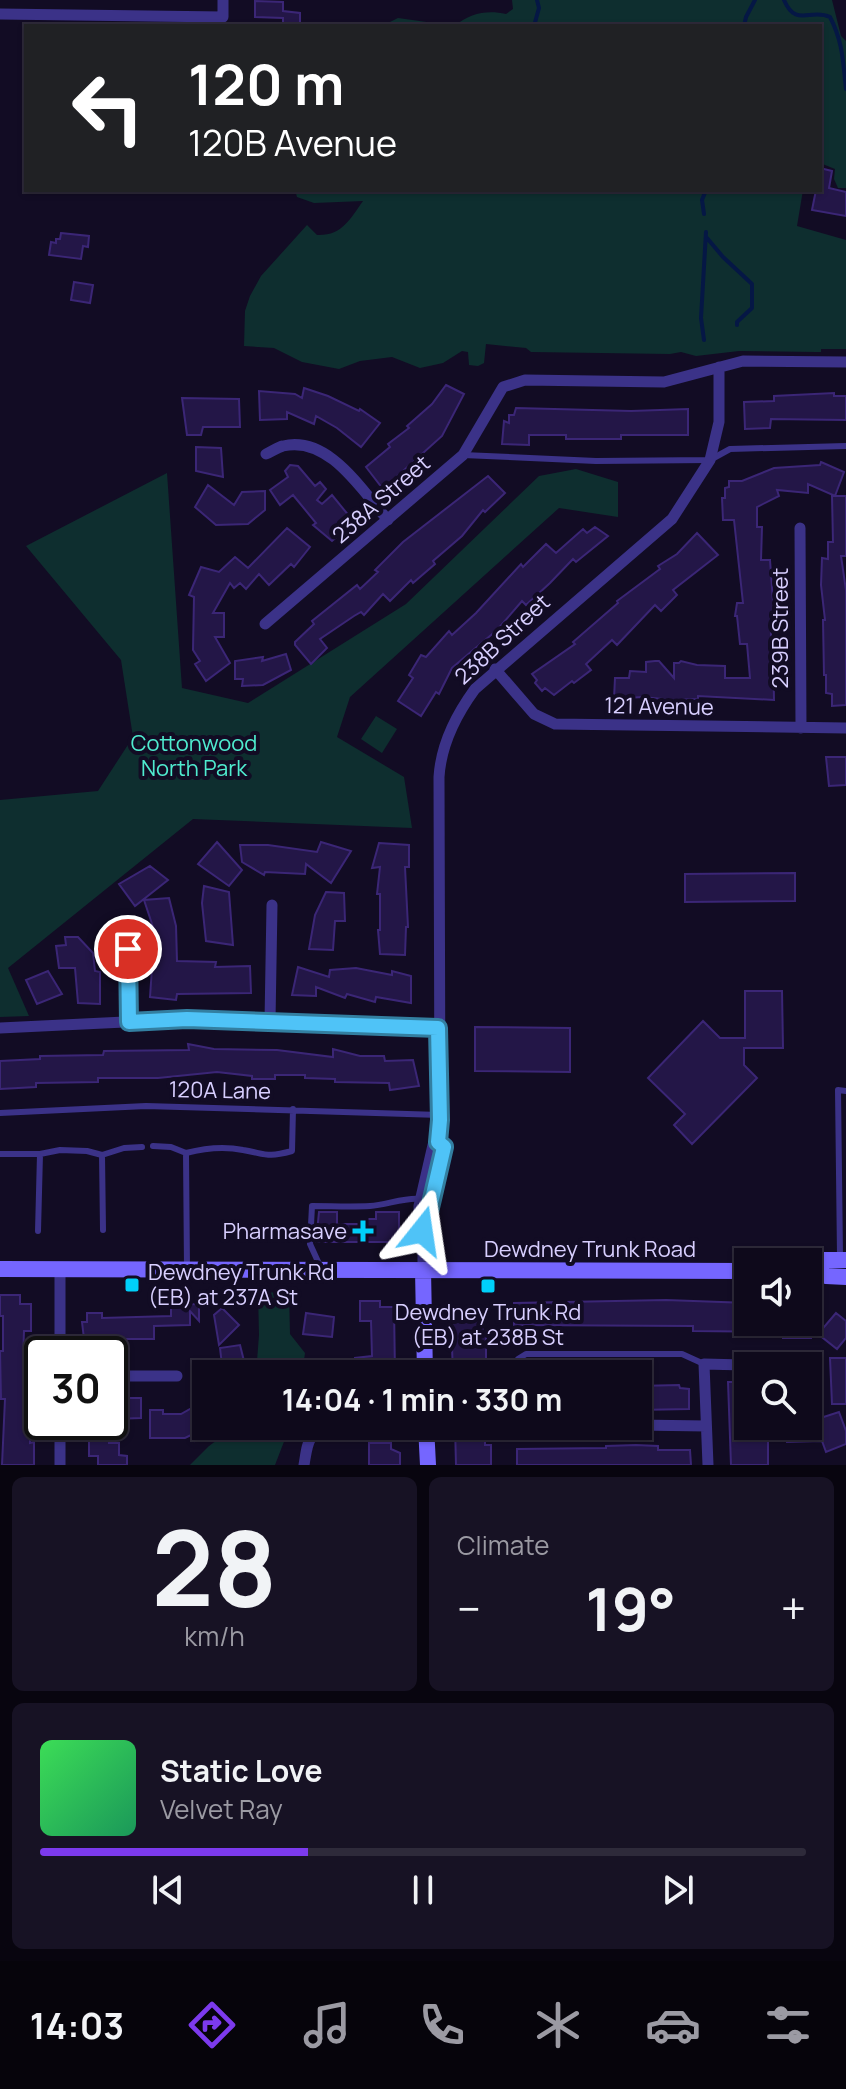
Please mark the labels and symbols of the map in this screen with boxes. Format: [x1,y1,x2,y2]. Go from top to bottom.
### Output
street label: 238A Street [326,448,436,550]
street label: 239B Street [765,567,795,688]
street label: 238B Street [448,587,556,691]
street label: 121 Avenue [604,690,714,722]
park label: Cottonwood North Park [131,728,257,783]
pin [94,915,162,983]
street label: 120A Lane [169,1074,271,1106]
position arrow [380,1189,464,1273]
place label: Pharmasave [223,1216,347,1246]
marker: Pharmasave [354,1222,372,1240]
street label: Dewdney Trunk Road [484,1234,696,1264]
place label: Dewdney Trunk Rd (EB) at 237A St [148,1257,335,1312]
marker: Dewdney Trunk Rd (EB) at 237A St [123,1276,141,1294]
marker: Dewdney Trunk Rd (EB) at 238B St [479,1277,497,1295]
place label: Dewdney Trunk Rd (EB) at 238B St [395,1297,581,1352]
speed limit sign: 30 [24,1336,128,1440]

